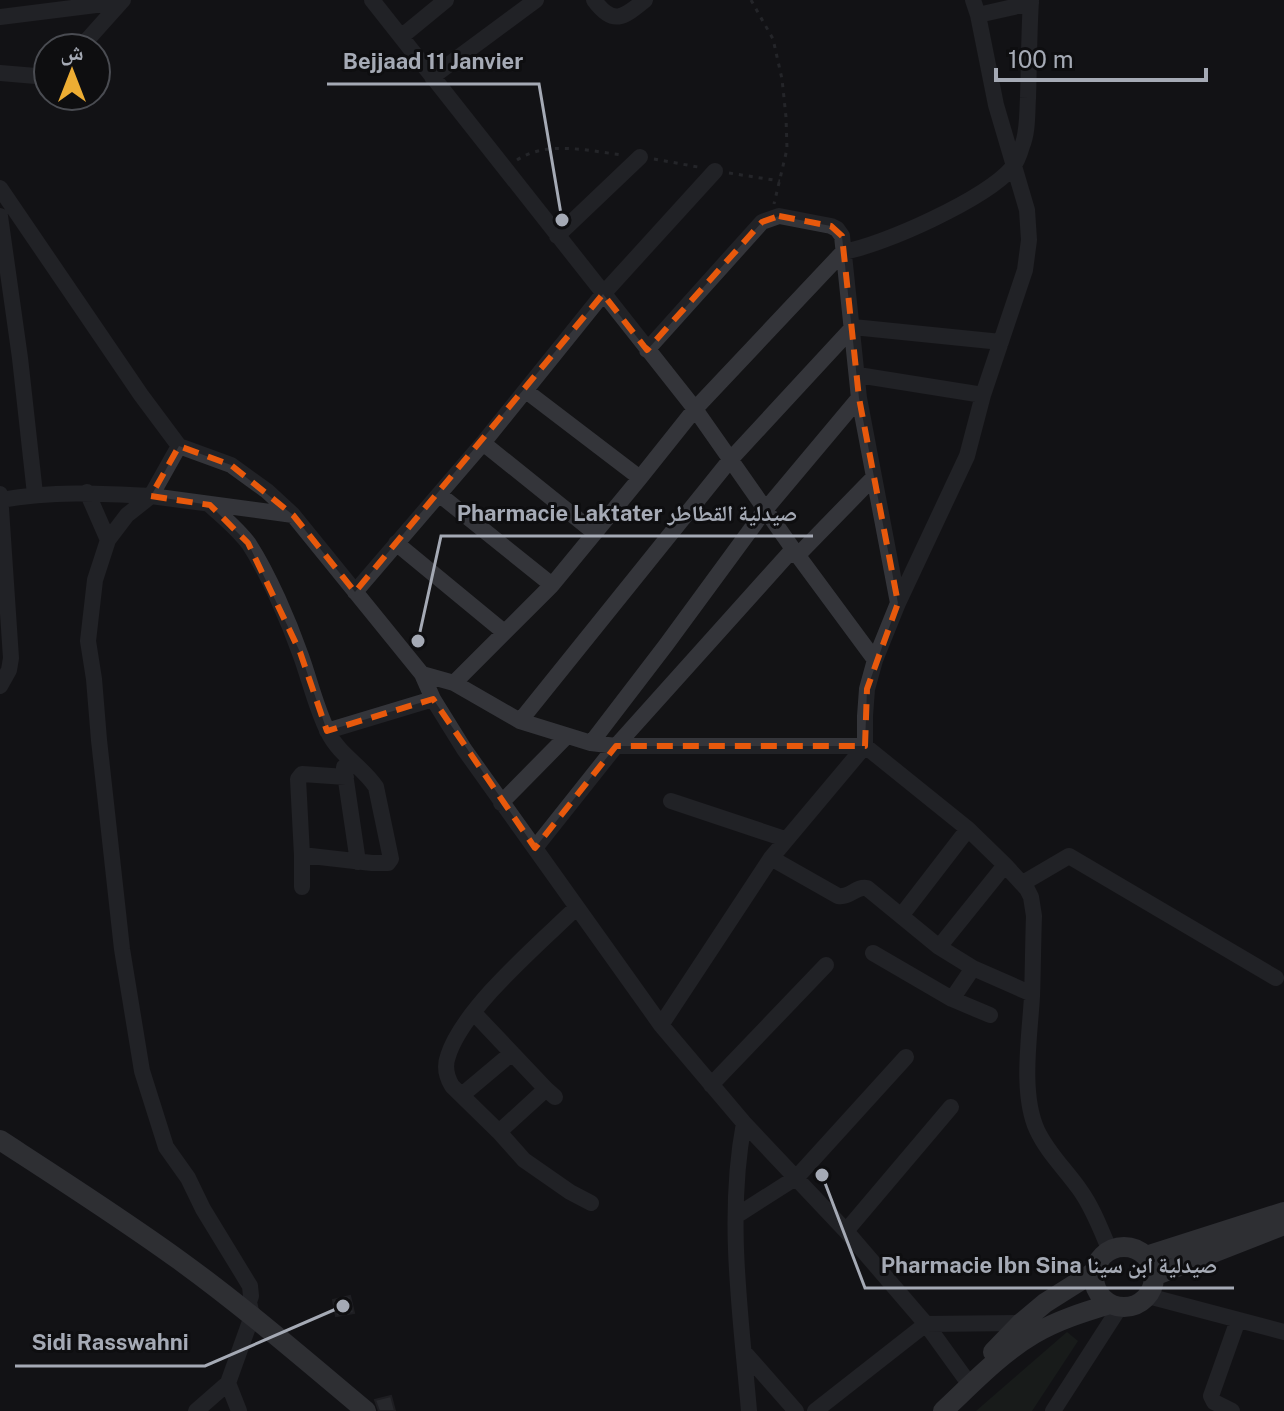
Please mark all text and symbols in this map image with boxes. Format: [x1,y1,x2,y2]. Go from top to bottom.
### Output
north arrow [32,32,112,112]
scale bar [996,32,1206,82]
callout: Bejjaad 11 Janvier [327,38,539,84]
text: ش [60,39,84,66]
text: 100 m [1008,45,1074,73]
text: Bejjaad 11 Janvier [343,48,523,74]
callout: Pharmacie Laktater صيدلية القطاطر [441,490,813,536]
text: Pharmacie Laktater صيدلية القطاطر [457,500,797,526]
callout: Pharmacie Ibn Sina صيدلية ابن سينا [865,1242,1234,1288]
text: Pharmacie Ibn Sina صيدلية ابن سينا [881,1252,1217,1279]
callout: Sidi Rasswahni [15,1320,205,1366]
text: Sidi Rasswahni [31,1329,189,1355]

